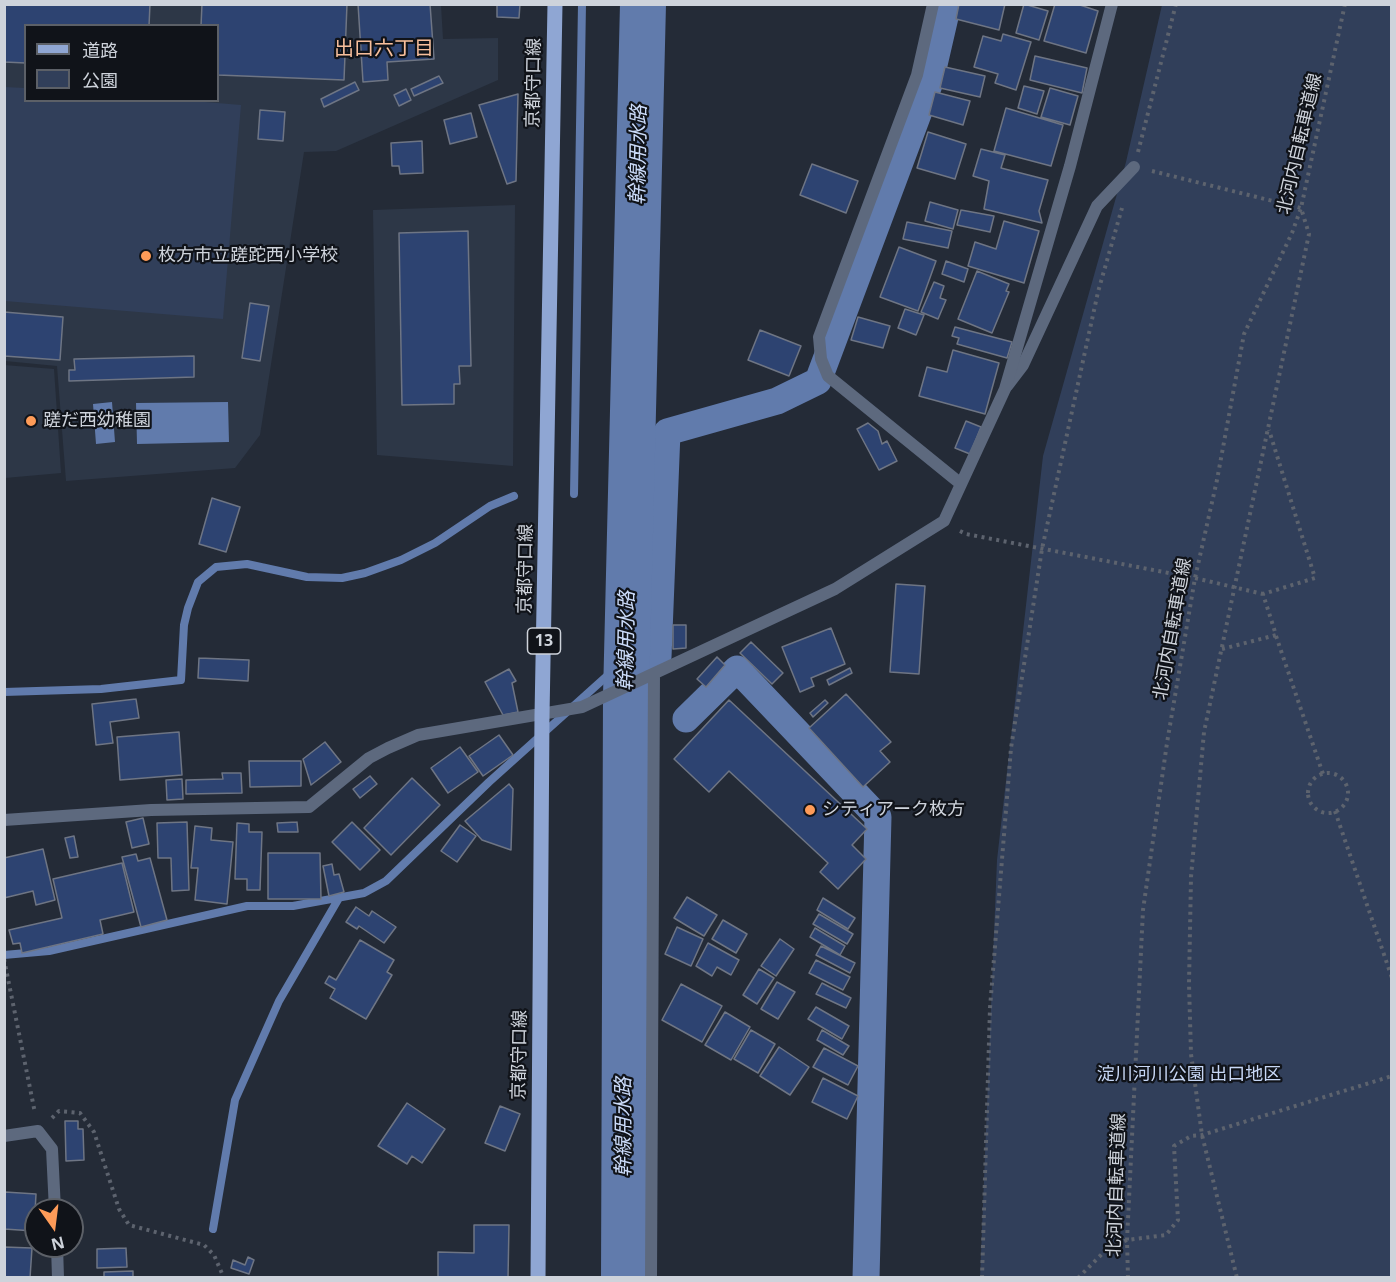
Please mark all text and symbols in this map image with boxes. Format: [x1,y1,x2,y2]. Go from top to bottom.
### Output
legend [24,24,219,102]
district label: 出口六丁目 [334,37,434,61]
text: 道路 [82,38,118,62]
street label: 京都守口線 [522,38,546,128]
text: 公園 [82,68,118,92]
street label: 北河内自転車道線 [1273,71,1327,217]
water label: 幹線用水路 [626,105,652,205]
place label: 枚方市立蹉跎西小学校 [158,245,338,267]
marker: 枚方市立蹉跎西小学校 [139,249,153,263]
place label: 蹉だ西幼稚園 [43,410,151,432]
marker: 蹉だ西幼稚園 [24,414,38,428]
street label: 京都守口線 [514,524,538,614]
street label: 北河内自転車道線 [1150,556,1196,702]
water label: 幹線用水路 [614,591,640,691]
road number: 13 [528,628,560,654]
place label: シティアーク枚方 [822,799,965,821]
marker: シティアーク枚方 [803,803,817,817]
street label: 京都守口線 [508,1010,532,1100]
park label: 淀川河川公園 出口地区 [1097,1064,1281,1086]
water label: 幹線用水路 [612,1077,636,1177]
street label: 北河内自転車道線 [1104,1113,1130,1257]
north arrow [24,1198,84,1258]
text: N [49,1231,67,1256]

